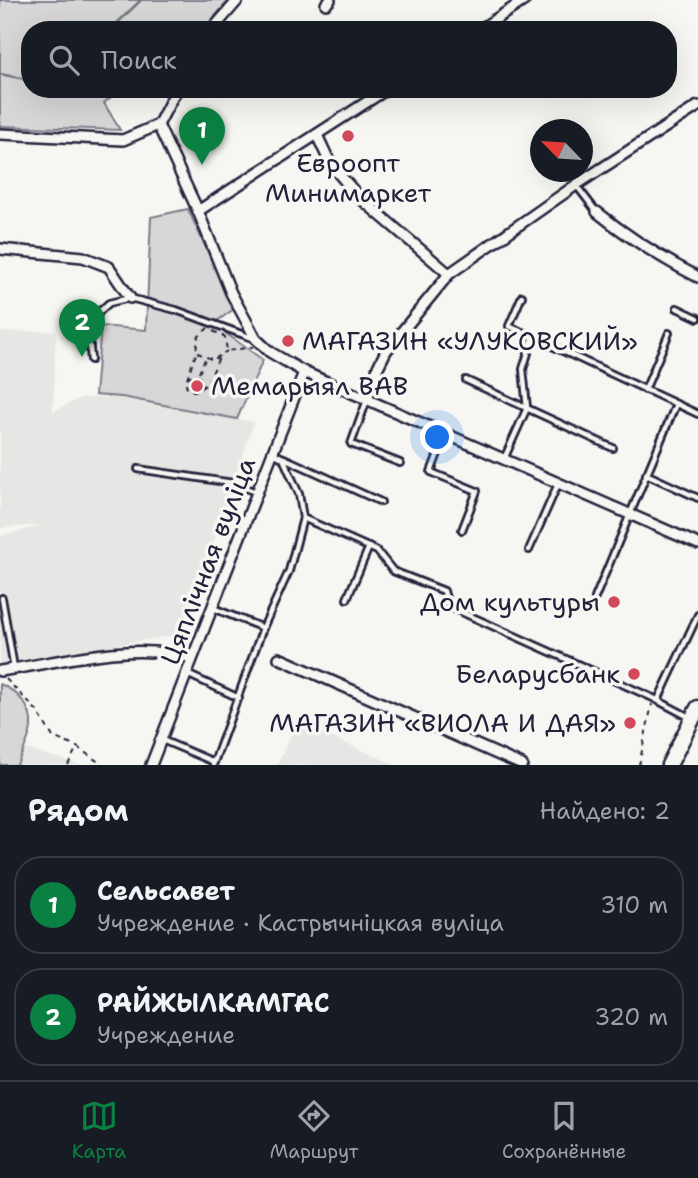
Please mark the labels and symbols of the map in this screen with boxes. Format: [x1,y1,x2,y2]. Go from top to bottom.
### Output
pin: 1 [179,107,225,165]
north arrow [530,119,593,182]
marker: Евроопт Минимаркет [340,128,356,144]
place label: Евроопт Минимаркет [265,145,432,210]
pin: 2 [59,299,105,357]
place label: МАГАЗИН «УЛУКОВСКИЙ» [302,323,638,358]
marker: МАГАЗИН «УЛУКОВСКИЙ» [280,333,296,349]
place label: Мемарыял ВАВ [211,368,408,403]
marker: Мемарыял ВАВ [189,378,205,394]
your location [420,420,454,454]
street label: Цяплічная вуліца [152,452,263,670]
place label: Дом культуры [420,584,600,619]
marker: Дом культуры [606,594,622,610]
place label: Беларусбанк [455,656,620,691]
marker: Беларусбанк [626,666,642,682]
place label: МАГАЗИН «ВИОЛА И ДАЯ» [269,705,616,740]
marker: МАГАЗИН «ВИОЛА И ДАЯ» [622,715,638,731]

